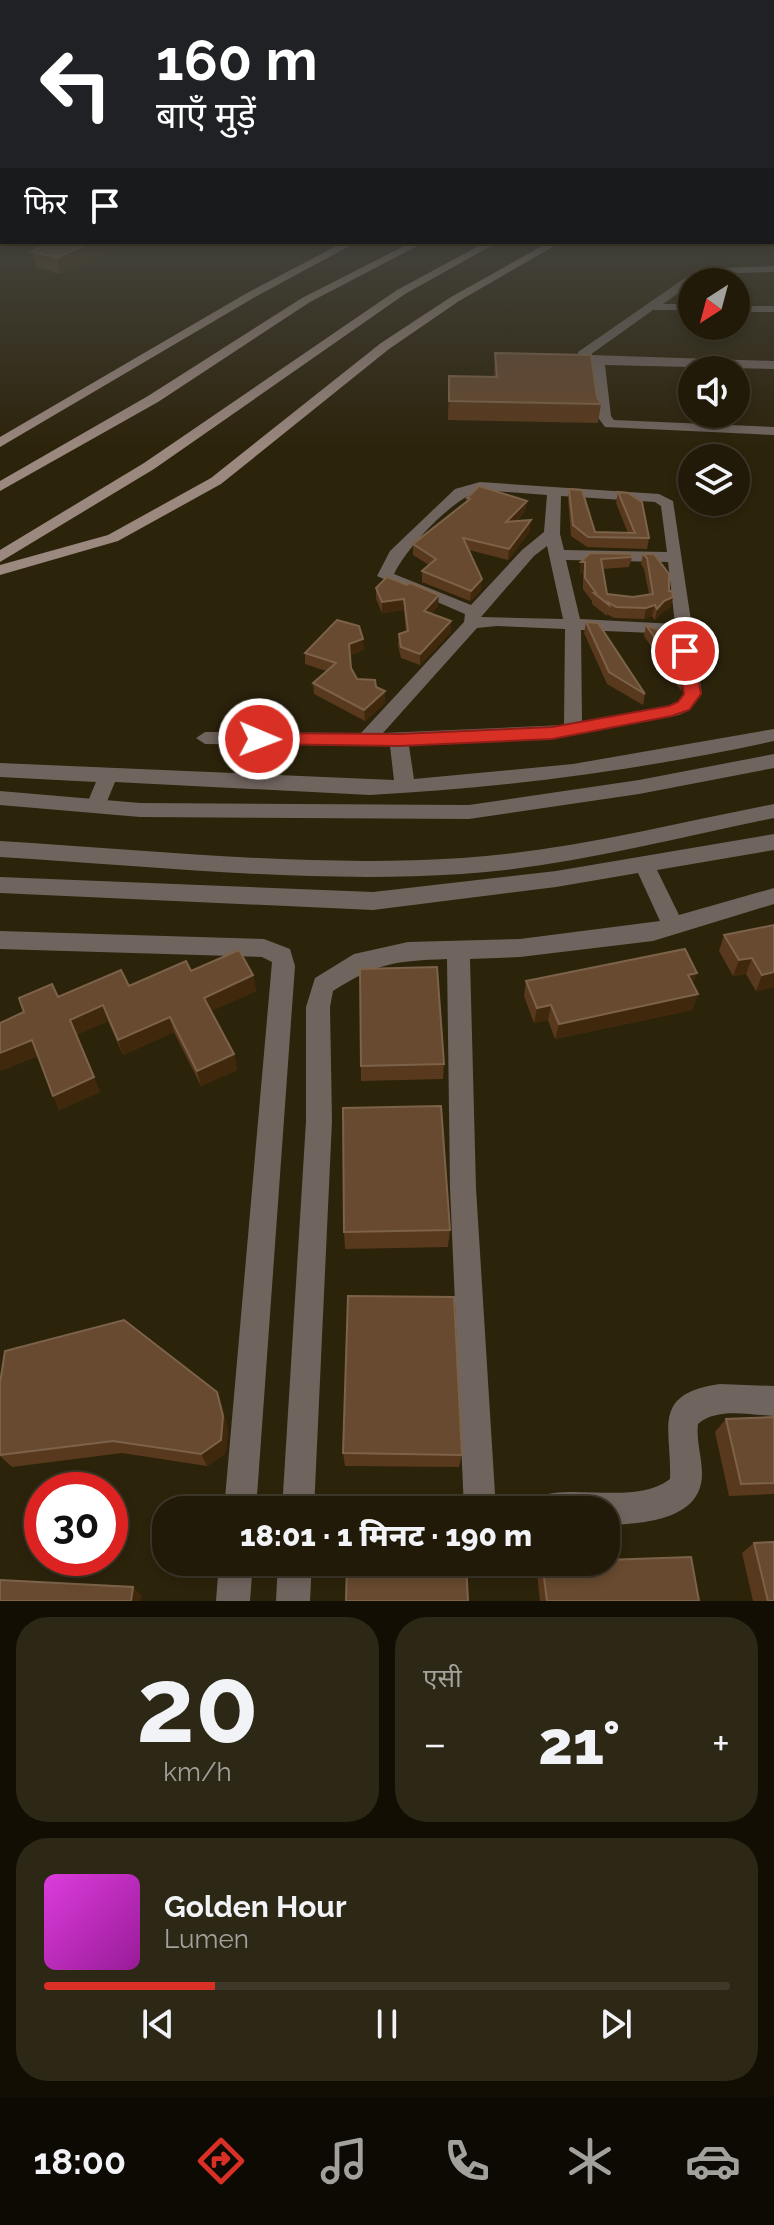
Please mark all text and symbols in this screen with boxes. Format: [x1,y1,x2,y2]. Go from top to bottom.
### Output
text: 160 m [156,27,318,93]
icon: left [24,32,128,136]
text: बाएँ मुड़ें [156,94,256,136]
icon: arrive [83,184,127,228]
text: फिर [24,186,67,221]
north arrow [678,268,750,340]
map controls [678,268,750,516]
button: sound [678,356,750,428]
button: layers [678,444,750,516]
pin [651,617,719,685]
icon: arrive [663,629,707,673]
position arrow [217,697,301,781]
speed limit sign: 30 [24,1472,128,1576]
text: 18:01 · 1 मिनट · 190 m [240,1518,532,1553]
text: 20 [136,1644,259,1766]
text: एसी [423,1663,462,1693]
text: 21° [538,1708,620,1778]
text: − [423,1718,447,1769]
text: + [712,1718,730,1769]
text: km/h [163,1757,232,1787]
text: Golden Hour [164,1889,347,1924]
text: Lumen [164,1924,249,1954]
icon: previous [136,2002,180,2046]
icon: pause [365,2002,409,2046]
icon: next [594,2002,638,2046]
icon: directions [193,2133,249,2189]
icon: music [316,2133,372,2189]
icon: phone [439,2133,495,2189]
icon: climate [562,2133,618,2189]
icon: car [685,2133,741,2189]
text: 18:00 [33,2140,126,2182]

